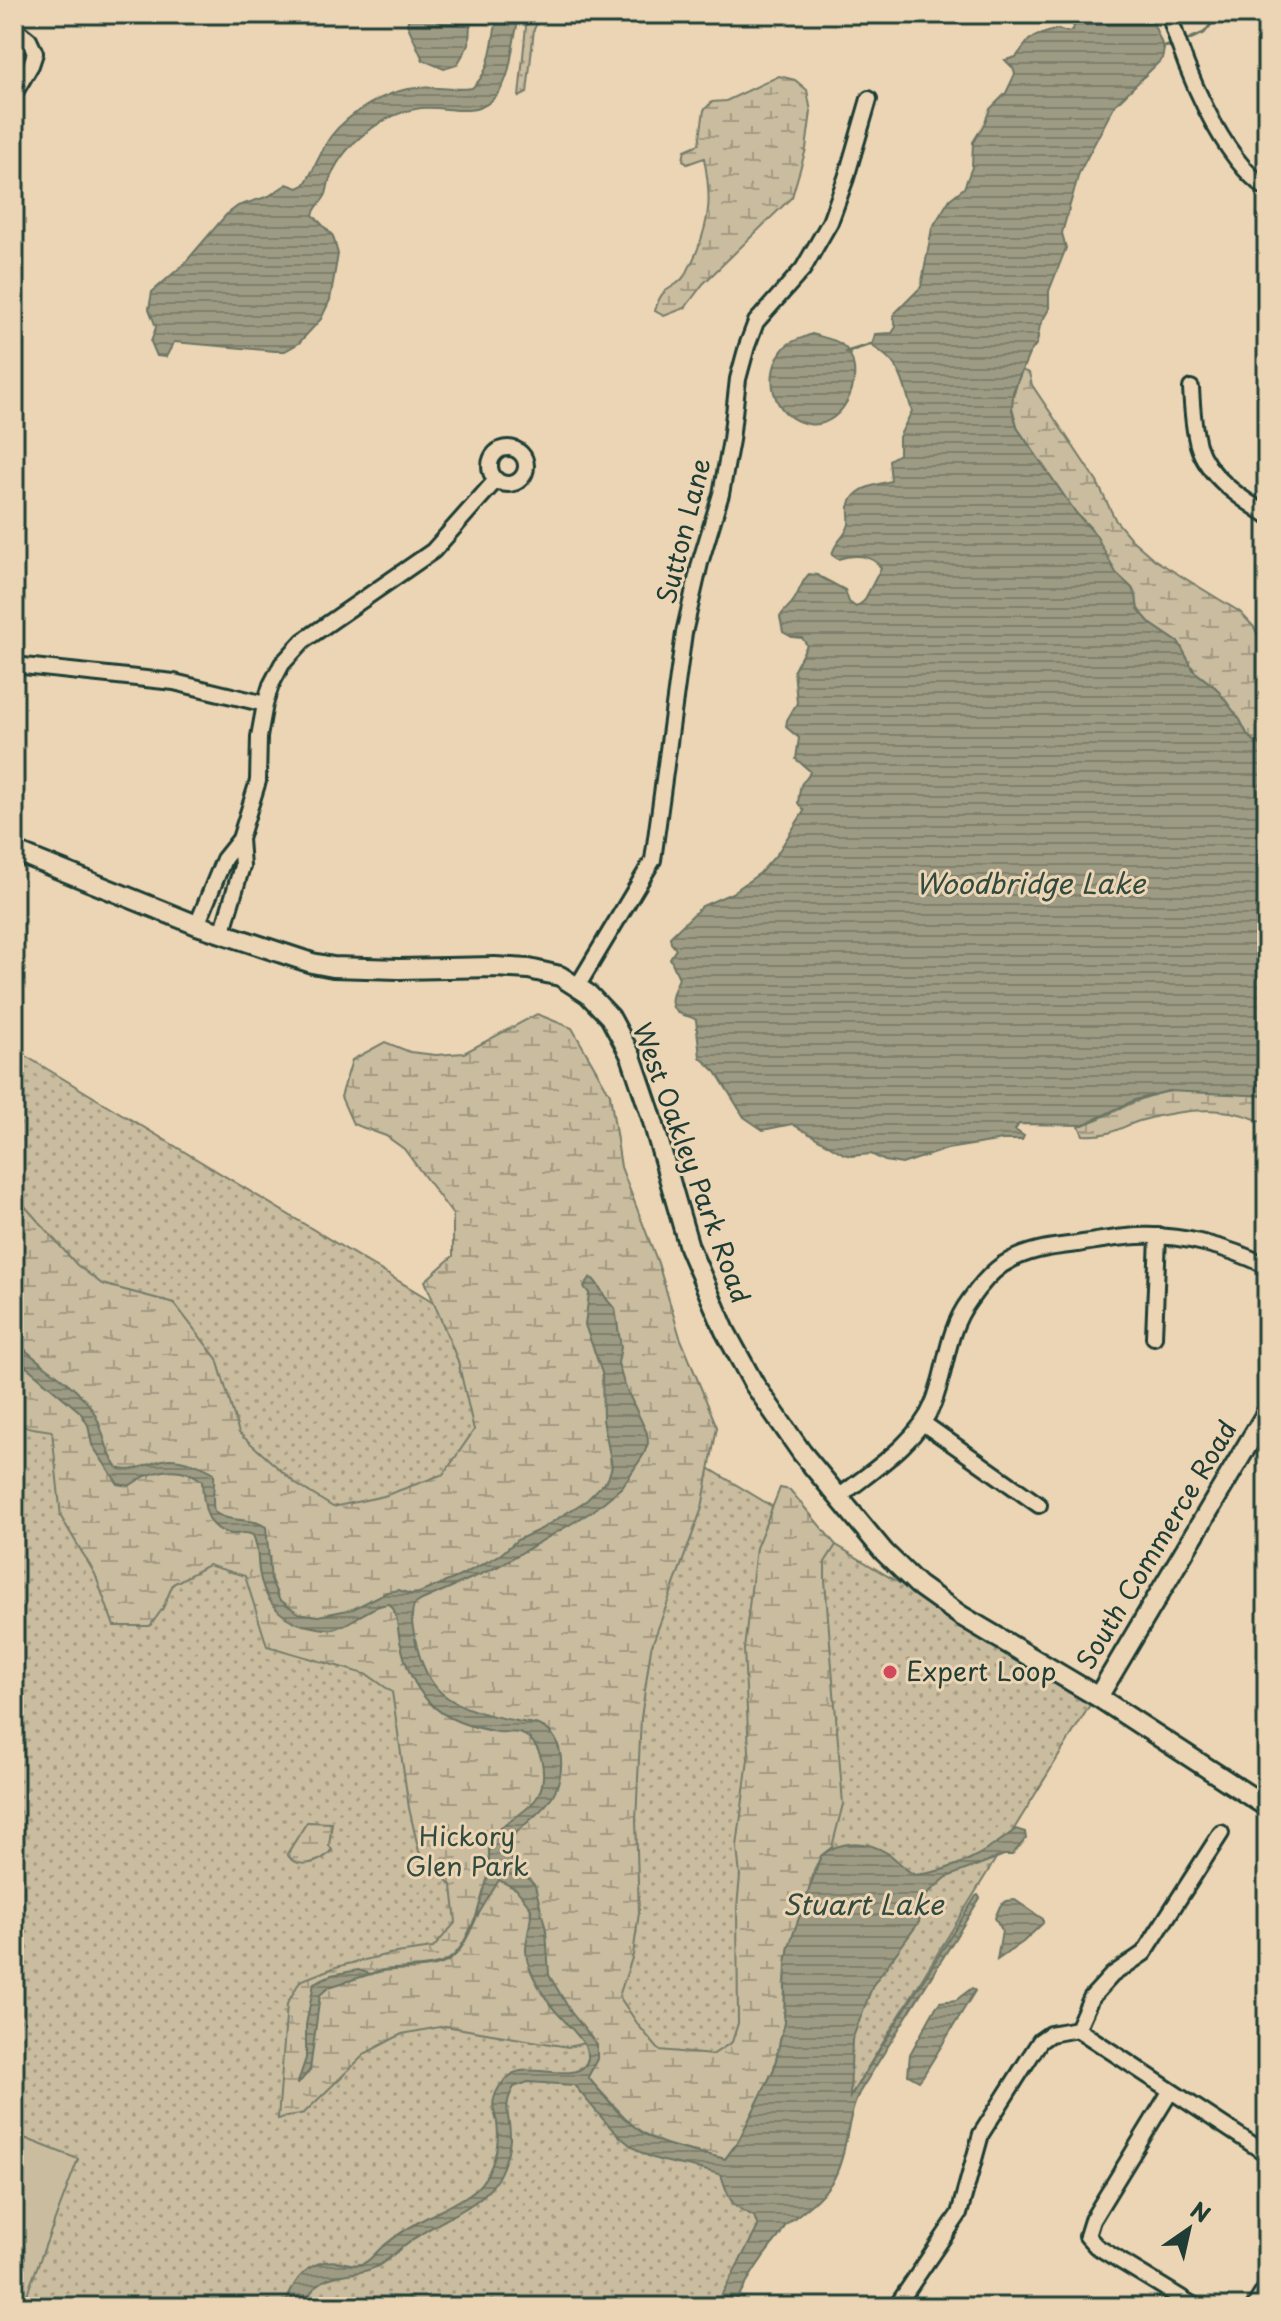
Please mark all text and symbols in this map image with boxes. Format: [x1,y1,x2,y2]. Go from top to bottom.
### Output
street label: Sutton Lane [646,454,719,608]
water label: Woodbridge Lake [915,861,1147,904]
street label: West Oakley Park Road [623,1017,761,1308]
street label: South Commerce Road [1066,1412,1246,1676]
place label: Expert Loop [906,1651,1056,1690]
marker: Expert Loop [881,1663,899,1681]
park label: Hickory Glen Park [405,1816,529,1885]
water label: Stuart Lake [783,1882,945,1925]
north arrow [1149,2189,1229,2269]
text: N [1185,2193,1217,2230]

